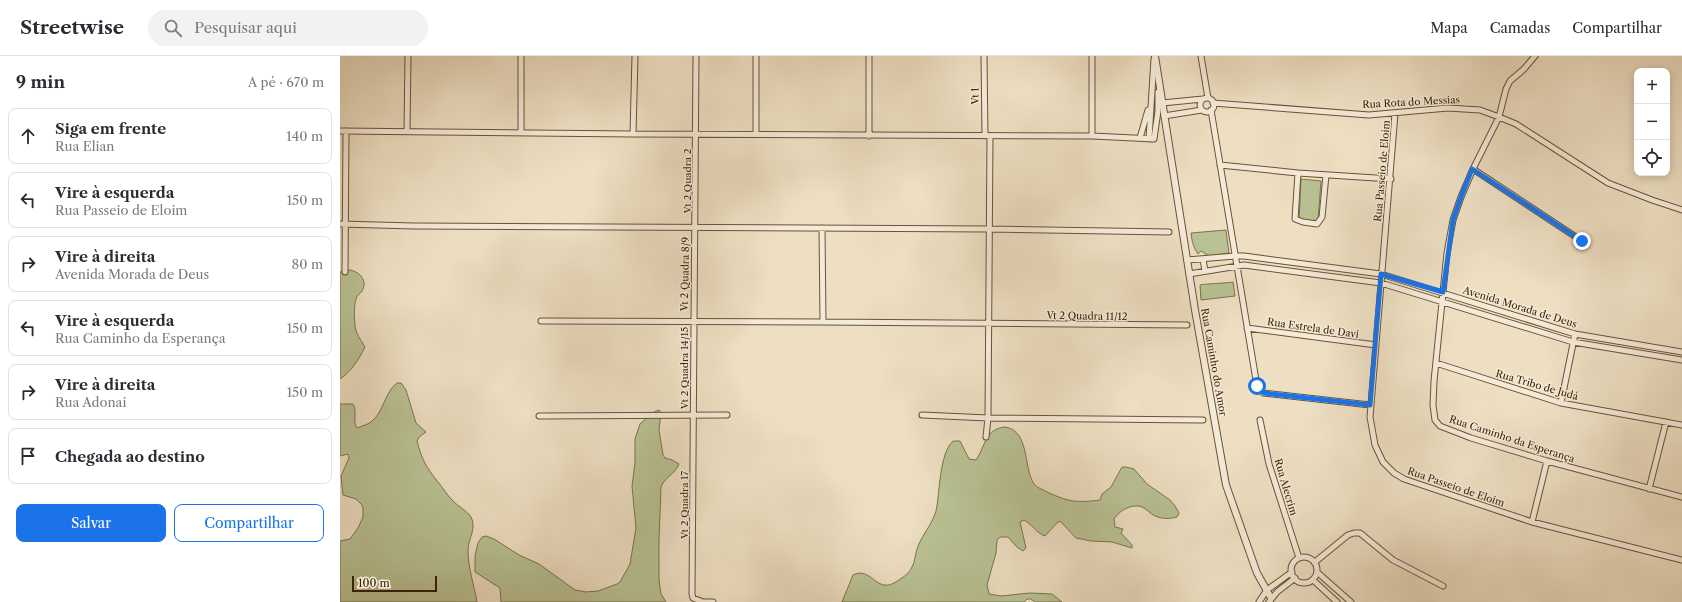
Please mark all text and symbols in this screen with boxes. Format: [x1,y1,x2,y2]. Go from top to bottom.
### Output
search box [148,10,428,46]
text: Streetwise [20,16,124,39]
icon: search [162,17,184,39]
text: Pesquisar aqui [194,18,297,37]
text: Mapa [1430,19,1468,37]
text: Camadas [1490,19,1550,37]
text: Compartilhar [1572,19,1662,37]
map controls [1634,68,1670,176]
button: + [1634,68,1670,104]
text: 9 min [16,72,65,92]
text: A pé · 670 m [248,74,324,90]
street label: Vt 1 [968,87,982,106]
street label: Rua Rota do Messias [1362,93,1460,111]
button: − [1634,104,1670,140]
text: Siga em frente [55,119,166,138]
street label: Rua Passeio de Eloim [1371,119,1393,222]
icon: ahead [17,125,39,147]
text: 140 m [286,128,323,144]
text: Rua Elian [55,138,114,154]
button: locate [1634,140,1670,176]
street label: Vt 2 Quadra 2 [681,148,694,214]
text: Vire à esquerda [55,183,174,202]
icon: left [17,189,39,211]
text: 150 m [287,192,323,208]
text: Rua Passeio de Eloim [55,202,187,218]
route end [1573,232,1591,250]
street label: Vt 2 Quadra 8/9 [678,237,692,312]
text: Vire à direita [55,247,155,266]
icon: right [17,253,39,275]
text: 80 m [291,256,323,272]
text: Avenida Morada de Deus [55,266,209,282]
street label: Avenida Morada de Deus [1460,283,1579,331]
street label: Rua Caminho do Amor [1198,307,1230,418]
street label: Vt 2 Quadra 11/12 [1045,309,1128,323]
text: Vire à esquerda [55,311,174,330]
street label: Rua Estrela de Davi [1266,315,1360,341]
icon: left [17,317,39,339]
text: 150 m [287,320,323,336]
street label: Vt 2 Quadra 14/15 [678,327,691,410]
text: Rua Caminho da Esperança [55,330,226,346]
street label: Rua Tribo de Judá [1494,367,1580,403]
text: Vire à direita [55,375,155,394]
route start [1248,377,1266,395]
icon: right [17,381,39,403]
text: 150 m [287,384,323,400]
text: Rua Adonai [55,394,126,410]
street label: Rua Caminho da Esperança [1448,413,1577,466]
icon: arrive [17,445,39,467]
text: Chegada ao destino [55,447,205,466]
street label: Rua Alecrim [1272,457,1301,518]
street label: Rua Passeio de Eloim [1406,464,1507,510]
street label: Vt 2 Quadra 17 [678,471,691,540]
button: Salvar [16,504,166,542]
button: Compartilhar [174,504,324,542]
scale bar [352,574,437,593]
text: 100 m [358,576,390,590]

